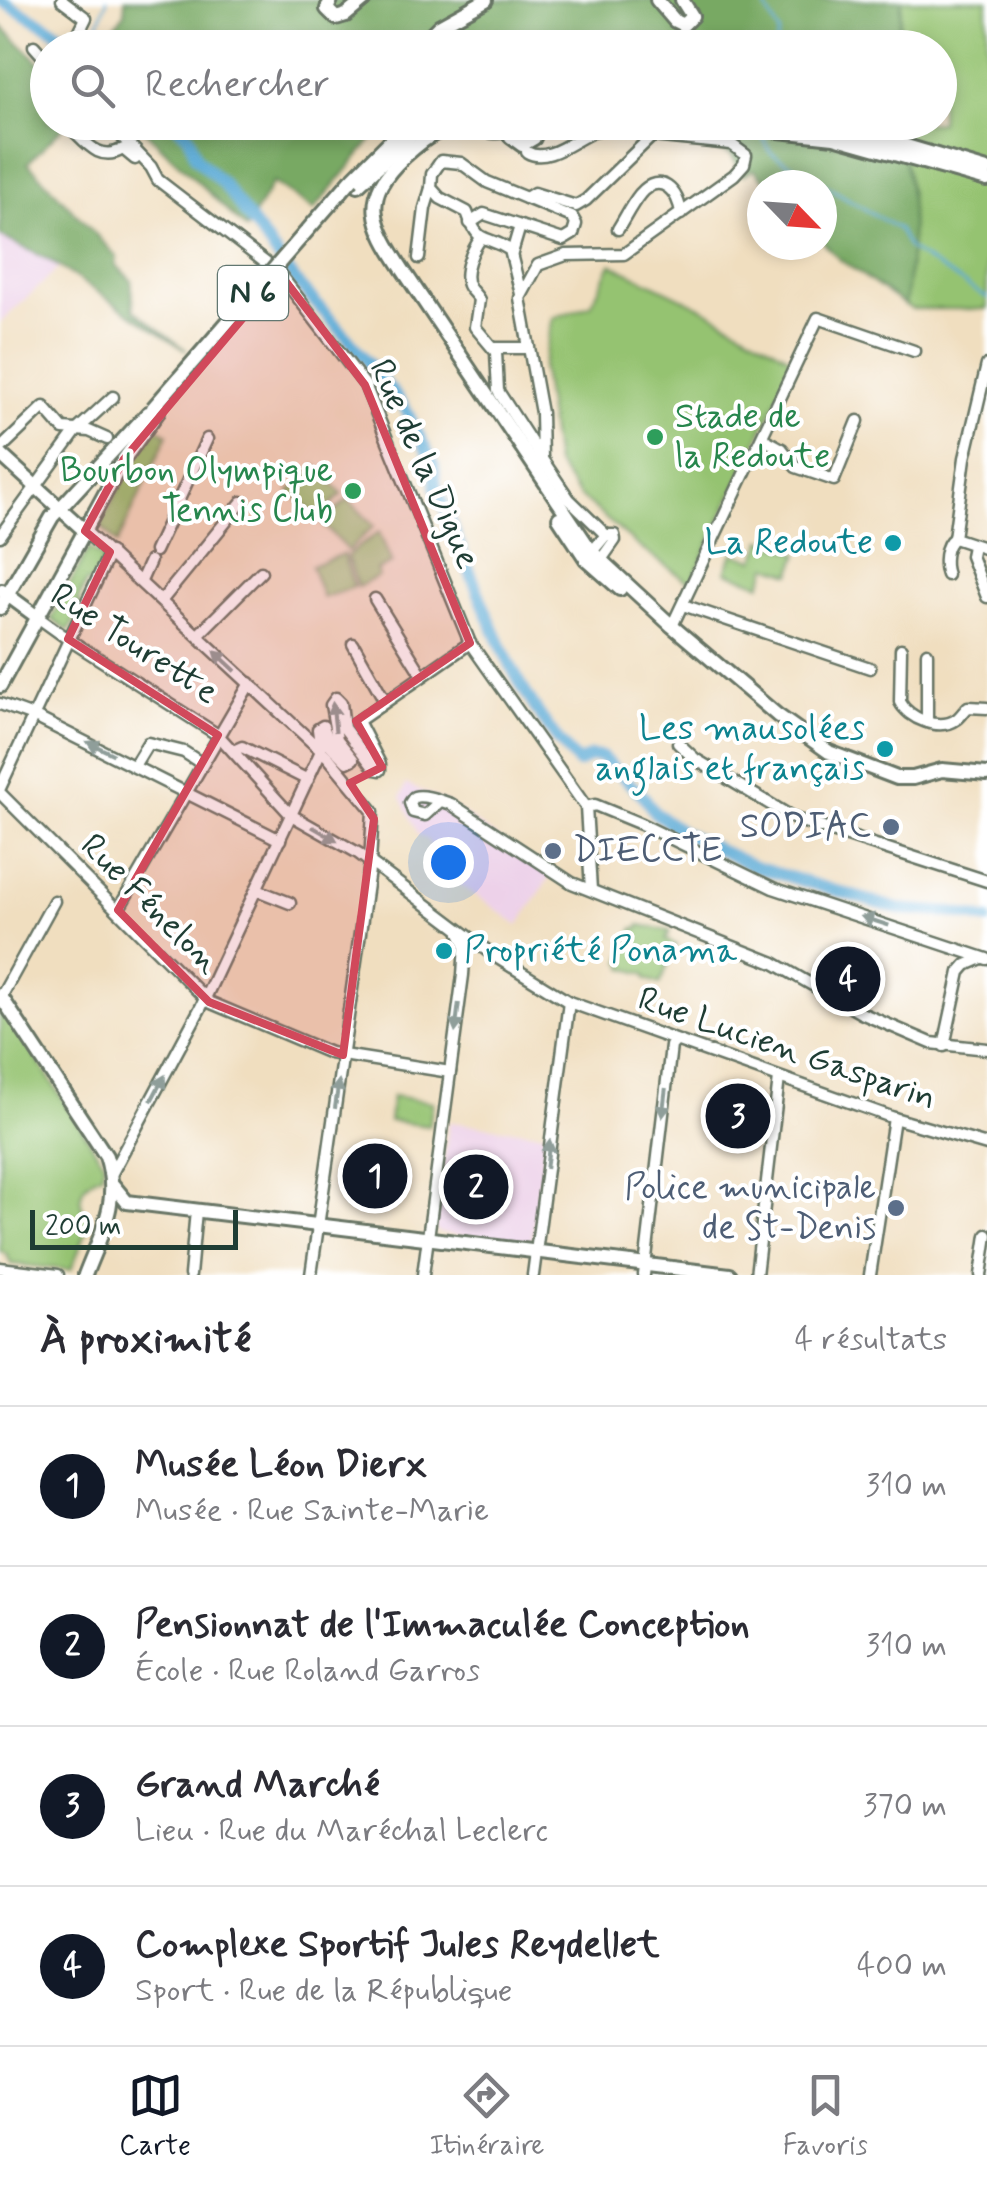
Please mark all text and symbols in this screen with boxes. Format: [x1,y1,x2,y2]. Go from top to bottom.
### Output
search box [30,30,957,140]
icon: search [65,58,120,113]
text: Rechercher [145,61,330,110]
north arrow [747,170,837,260]
road number: N 6 [218,266,288,320]
street label: Rue de la Digue [357,352,491,576]
place label: Stade de la Redoute [675,394,830,480]
marker: Stade de la Redoute [644,426,666,448]
place label: Bourbon Olympique Tennis Club [60,448,333,534]
marker: Bourbon Olympique Tennis Club [342,480,364,502]
place label: La Redoute [705,520,873,566]
marker: La Redoute [882,532,904,554]
street label: Rue Tourette [41,573,227,715]
one-way arrow [214,649,238,672]
one-way arrow [326,701,342,733]
place label: Les mausolées anglais et français [595,706,865,796]
marker: Les mausolées anglais et français [874,738,896,760]
one-way arrow [85,740,114,757]
place label: SODIAC [740,804,871,850]
marker: SODIAC [880,816,902,838]
street label: Rue Fénelon [70,824,230,984]
one-way arrow [311,825,339,843]
place label: DIECCTE [573,828,722,874]
your location [423,837,474,888]
marker: DIECCTE [542,840,564,862]
one-way arrow [859,913,889,928]
place label: Propriété Ponama [464,928,738,974]
marker: Propriété Ponama [433,940,455,962]
pin: 4 [816,942,880,1016]
street label: Rue Lucien Gasparin [632,976,942,1122]
one-way arrow [449,1003,465,1035]
one-way arrow [149,1073,166,1102]
one-way arrow [330,1078,346,1110]
pin: 3 [706,1078,770,1154]
one-way arrow [656,1088,672,1119]
pin: 1 [342,1138,408,1214]
one-way arrow [541,1138,557,1170]
pin: 2 [444,1150,508,1224]
place label: Police municipale de St-Denis [625,1165,876,1251]
marker: Police municipale de St-Denis [885,1197,907,1219]
scale bar [30,1205,238,1250]
text: 200 m [45,1209,121,1246]
text: À proximité [40,1313,251,1368]
text: 4 résultats [794,1319,947,1361]
text: Musée Léon Dierx [135,1441,427,1490]
text: 1 [65,1465,80,1507]
text: 310 m [865,1465,947,1507]
text: Musée · Rue Sainte-Marie [135,1490,489,1532]
text: Pensionnat de l'Immaculée Conception [135,1601,750,1650]
text: 2 [65,1625,80,1667]
text: 310 m [865,1625,947,1667]
text: École · Rue Roland Garros [135,1650,480,1692]
text: Grand Marché [135,1761,380,1810]
text: 3 [65,1785,80,1827]
text: 370 m [863,1785,947,1827]
text: Lieu · Rue du Maréchal Leclerc [135,1810,548,1852]
text: Complexe Sportif Jules Reydellet [135,1921,659,1970]
text: 4 [63,1945,82,1987]
text: 400 m [857,1945,947,1987]
text: Sport · Rue de la République [135,1970,512,2012]
tab: Carte [119,2068,191,2165]
tab: Itinéraire [429,2068,544,2165]
tab: Favoris [783,2068,868,2165]

